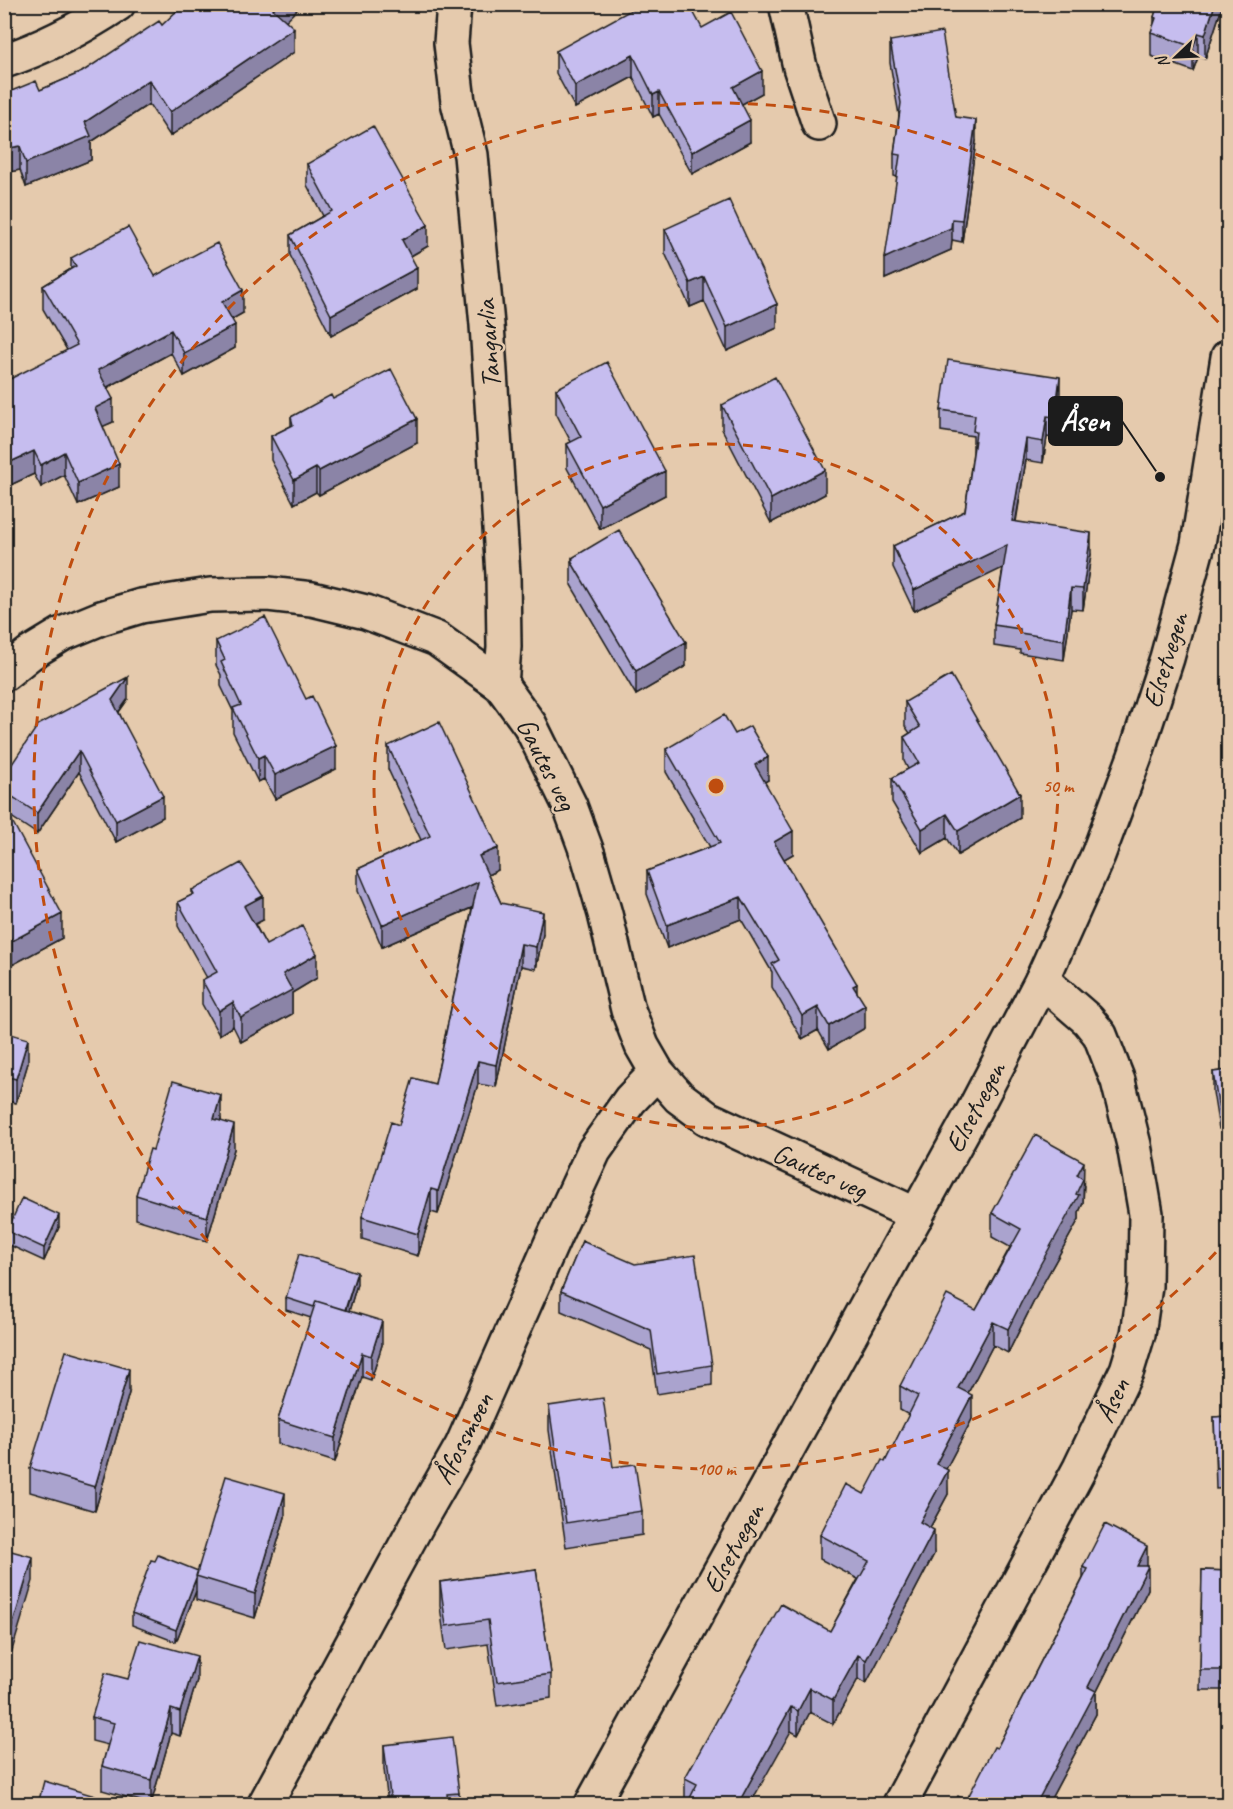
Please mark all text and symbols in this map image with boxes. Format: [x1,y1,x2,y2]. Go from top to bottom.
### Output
north arrow [1146,27,1206,87]
text: N [1151,51,1174,71]
street label: Tangarlia [467,297,509,389]
callout: Åsen [1049,397,1122,445]
text: Åsen [1060,402,1111,440]
street label: Elsetvegen [1134,607,1196,712]
street label: Gautes veg [509,712,586,817]
text: 50 m [1043,775,1075,797]
centre of rings [706,776,726,796]
street label: Elsetvegen [937,1055,1014,1158]
street label: Gautes veg [768,1135,873,1208]
street label: Åsen [1087,1372,1138,1428]
street label: Åfossmoen [425,1386,501,1490]
text: 100 m [697,1458,737,1480]
street label: Elsetvegen [694,1496,773,1599]

